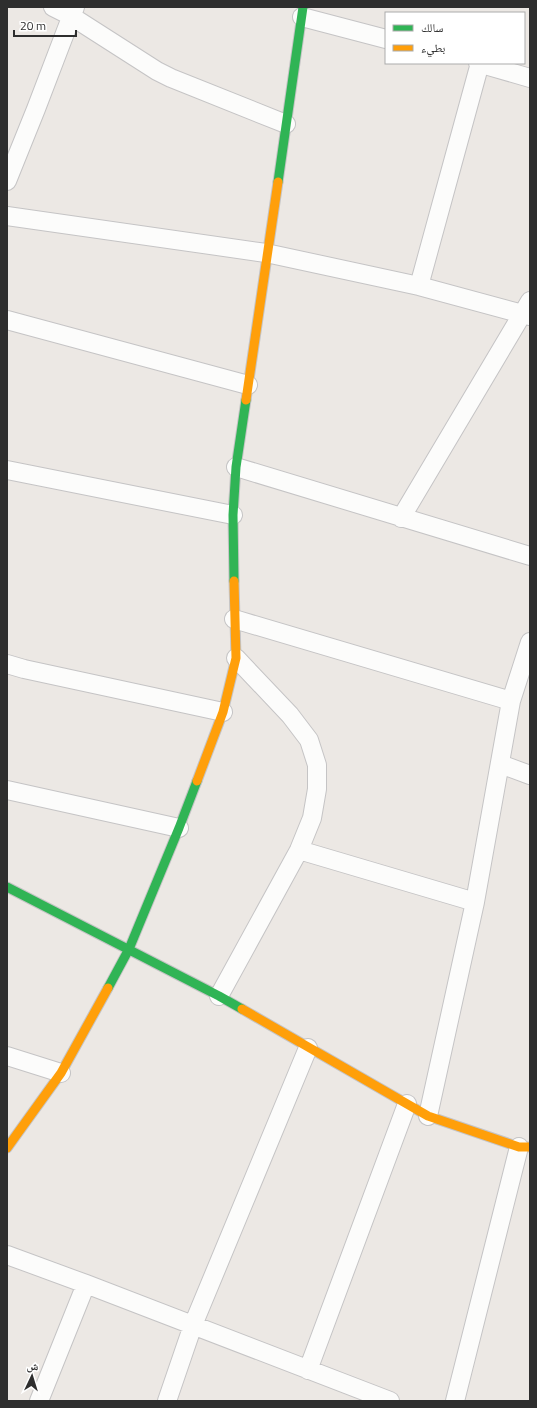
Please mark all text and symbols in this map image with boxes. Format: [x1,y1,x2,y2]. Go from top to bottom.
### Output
scale bar [14,12,76,38]
legend [385,12,525,64]
text: 20 m [20,16,46,35]
text: سالك [421,18,443,37]
text: بطيء [421,38,445,58]
north arrow [12,1356,52,1396]
text: ش [26,1358,39,1374]

